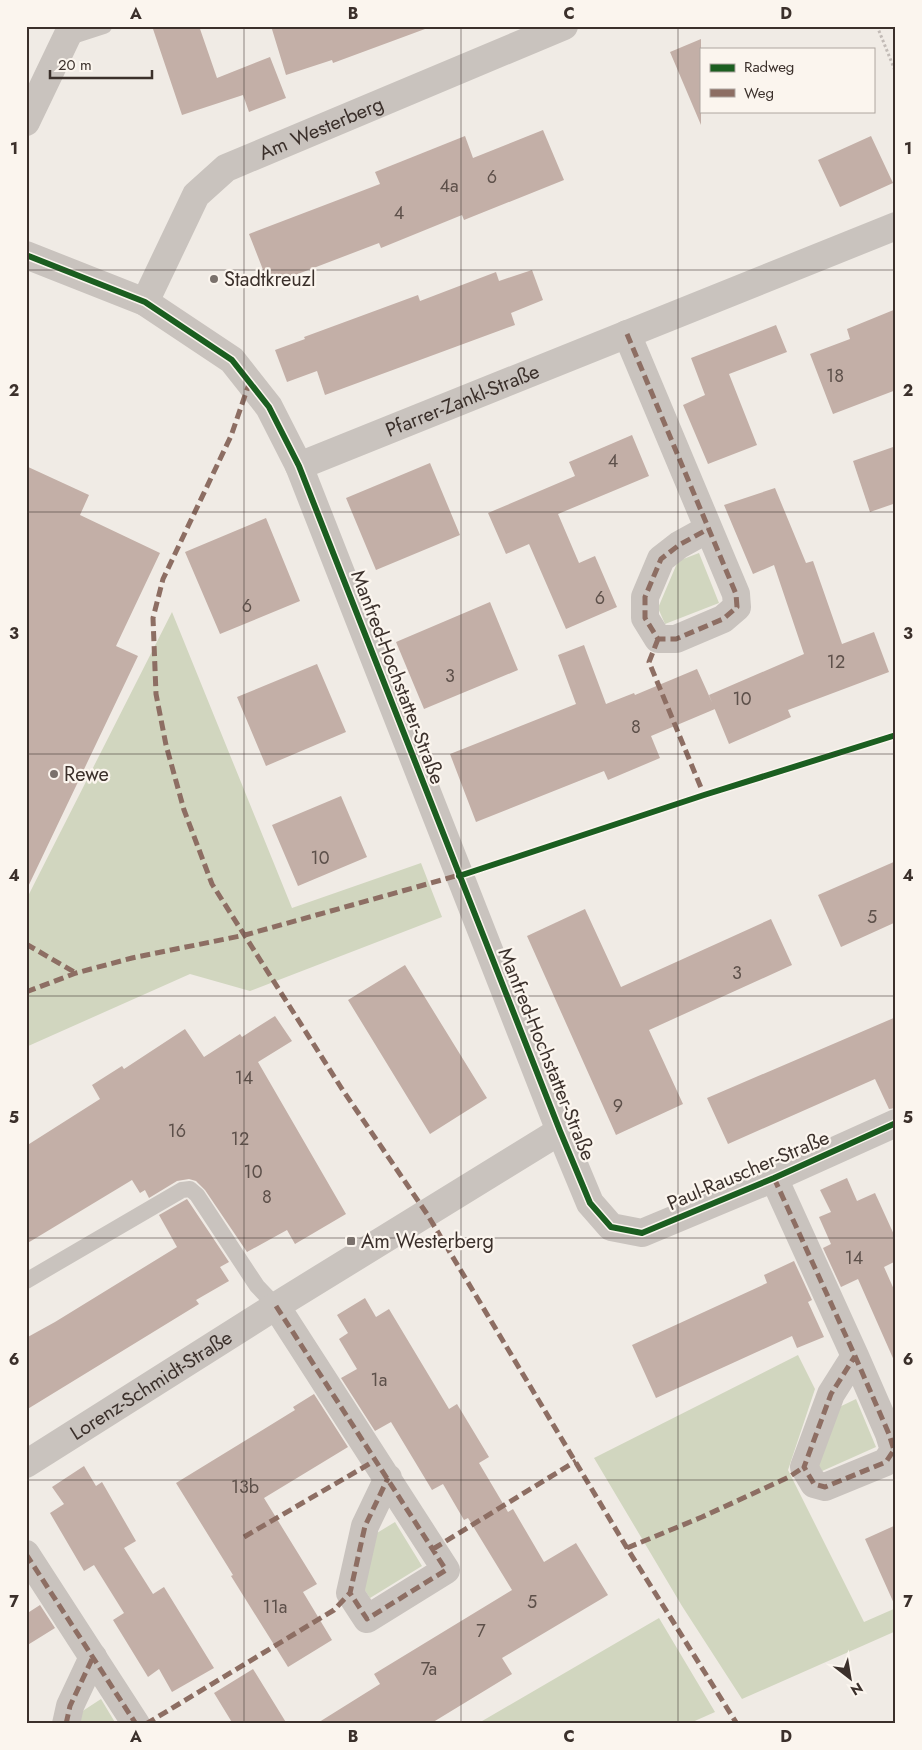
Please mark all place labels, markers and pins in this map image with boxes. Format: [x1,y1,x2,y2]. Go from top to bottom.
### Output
place label: Stadtkreuzl [224,265,316,294]
marker: Stadtkreuzl [208,273,220,285]
place label: Rewe [64,760,109,789]
marker: Rewe [48,768,60,780]
place label: Am Westerberg [361,1227,494,1256]
marker: Am Westerberg [345,1235,357,1247]

